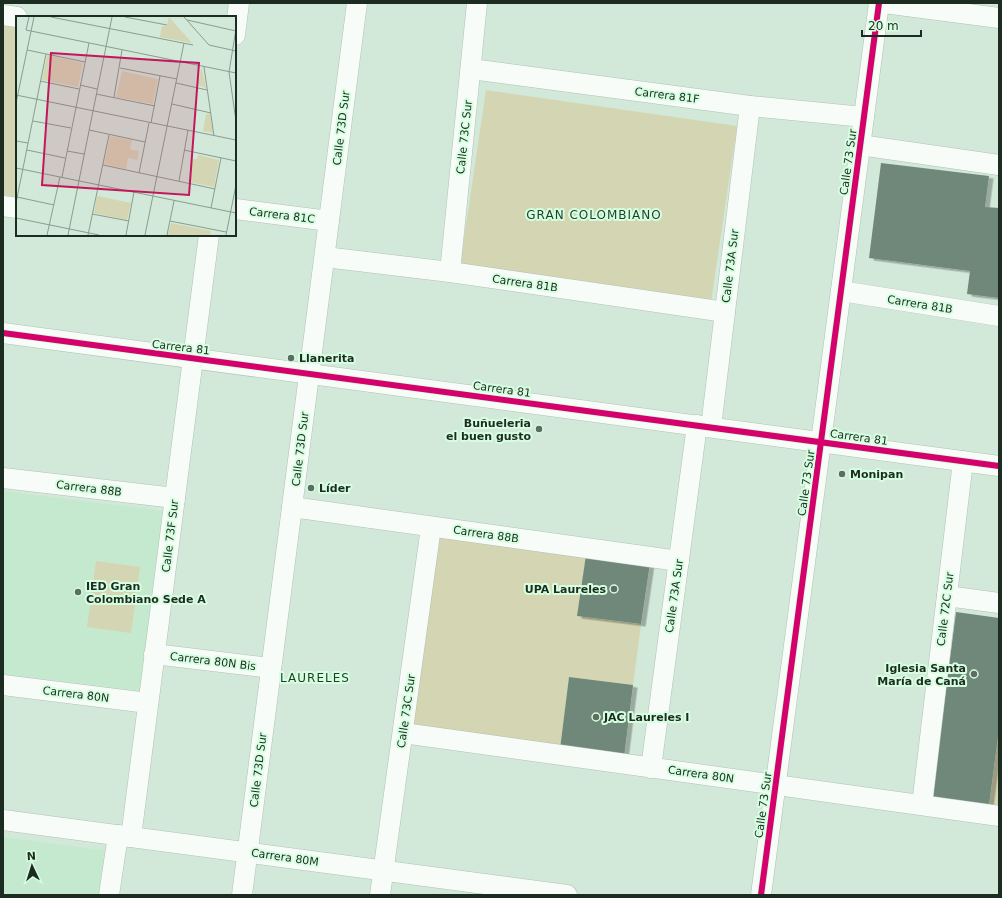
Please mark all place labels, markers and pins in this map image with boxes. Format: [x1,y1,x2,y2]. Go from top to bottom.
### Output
place label: Llanerita [299,352,354,365]
marker: Llanerita [286,353,296,363]
place label: Buñueleria el buen gusto [446,417,531,443]
marker: Buñueleria el buen gusto [534,424,544,434]
place label: Monipan [850,468,903,481]
marker: Monipan [837,469,847,479]
place label: Líder [319,482,351,495]
marker: Líder [306,483,316,493]
place label: IED Gran Colombiano Sede A [86,580,206,606]
place label: UPA Laureles [525,583,606,596]
marker: UPA Laureles [609,584,619,594]
marker: IED Gran Colombiano Sede A [73,587,83,597]
place label: Iglesia Santa María de Caná [877,662,966,688]
marker: Iglesia Santa María de Caná [969,669,979,679]
place label: JAC Laureles I [603,711,689,724]
marker: JAC Laureles I [591,712,601,722]

